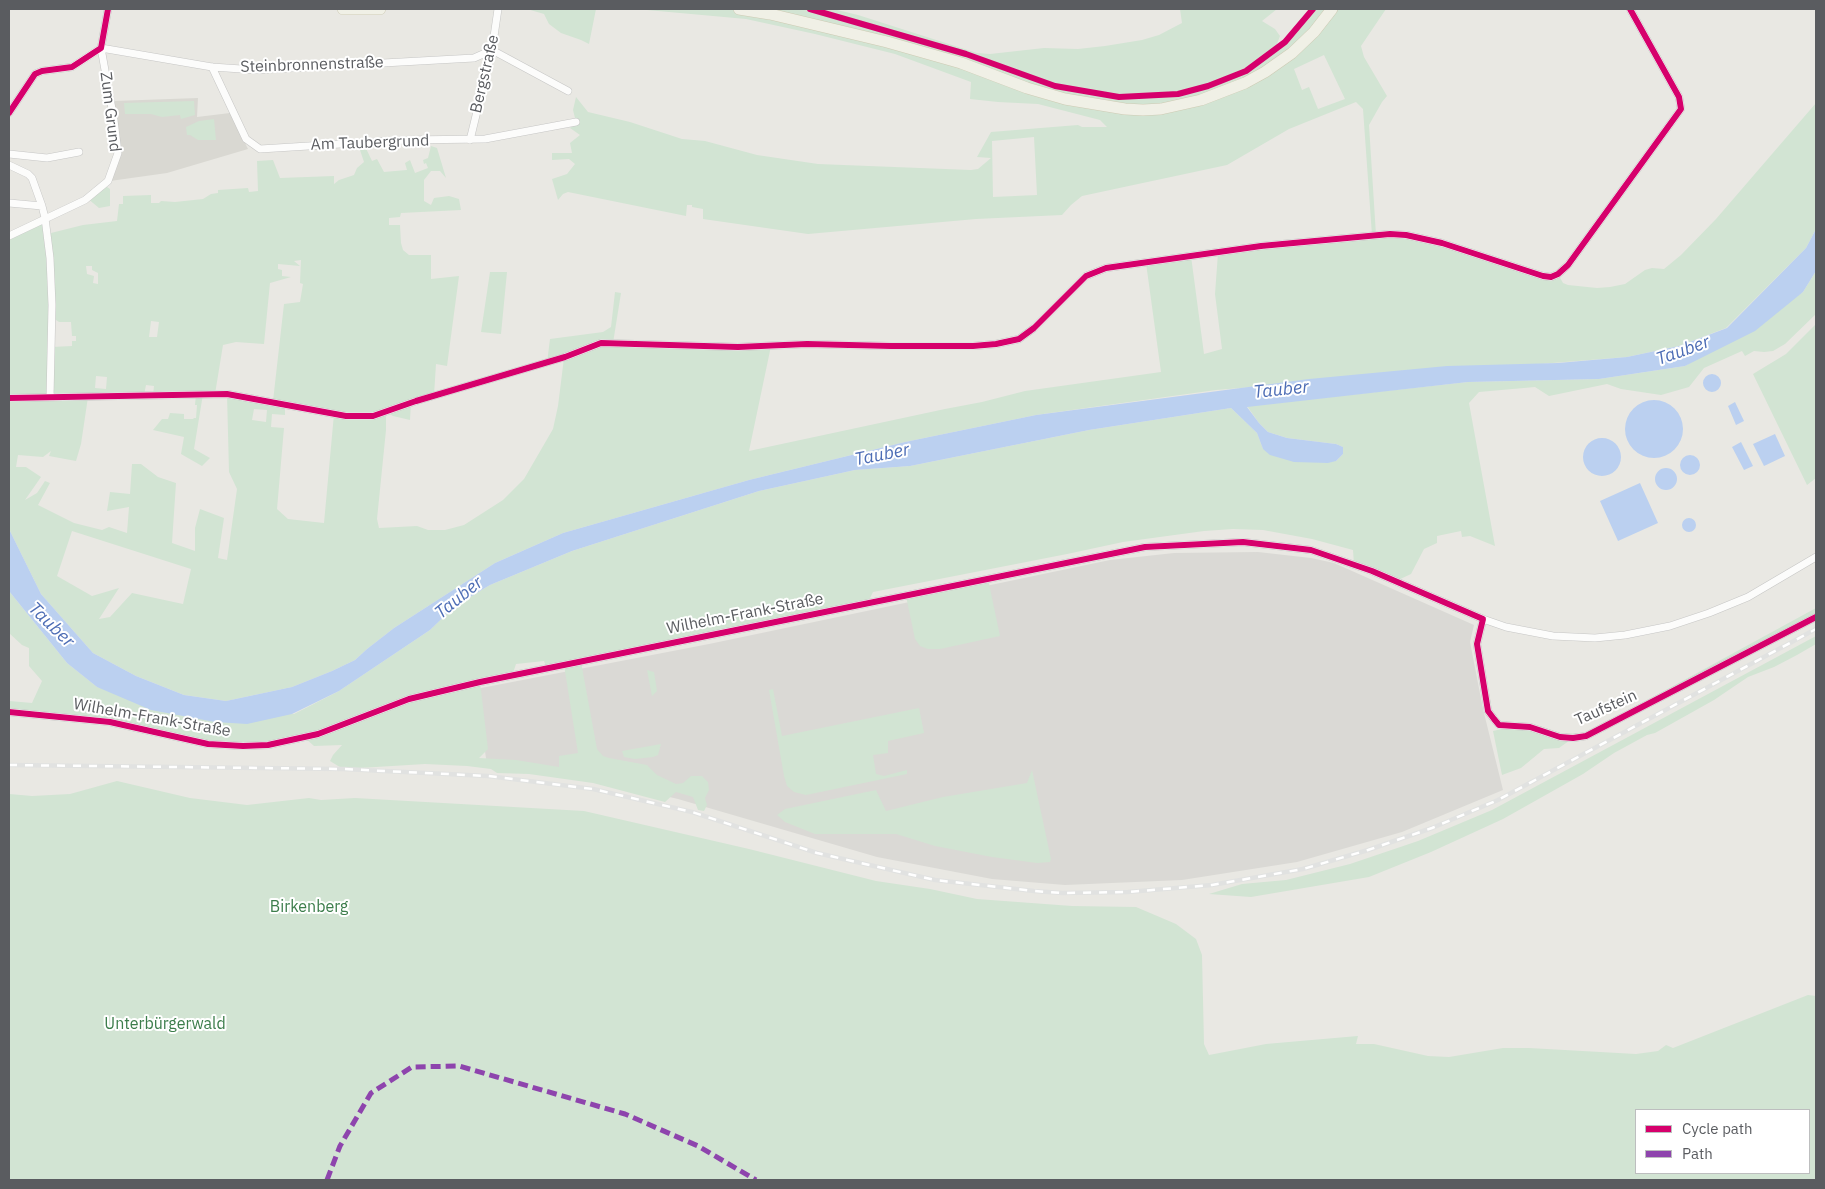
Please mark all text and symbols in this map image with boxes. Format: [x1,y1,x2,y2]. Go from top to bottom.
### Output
street label: Bergstraße [467,33,503,115]
street label: Steinbronnenstraße [240,53,384,77]
street label: Zum Grund [96,71,124,153]
street label: Am Taubergrund [310,131,430,155]
water label: Tauber [1653,331,1713,371]
water label: Tauber [1252,376,1310,404]
water label: Tauber [853,439,911,471]
water label: Tauber [431,572,487,624]
street label: Wilhelm-Frank-Straße [665,589,825,639]
water label: Tauber [24,598,78,652]
street label: Taufstein [1572,686,1640,730]
street label: Wilhelm-Frank-Straße [72,695,232,741]
park label: Birkenberg [270,897,348,917]
park label: Unterbürgerwald [104,1014,226,1034]
legend [1635,1109,1810,1174]
text: Cycle path [1682,1119,1753,1138]
text: Path [1682,1144,1713,1163]

